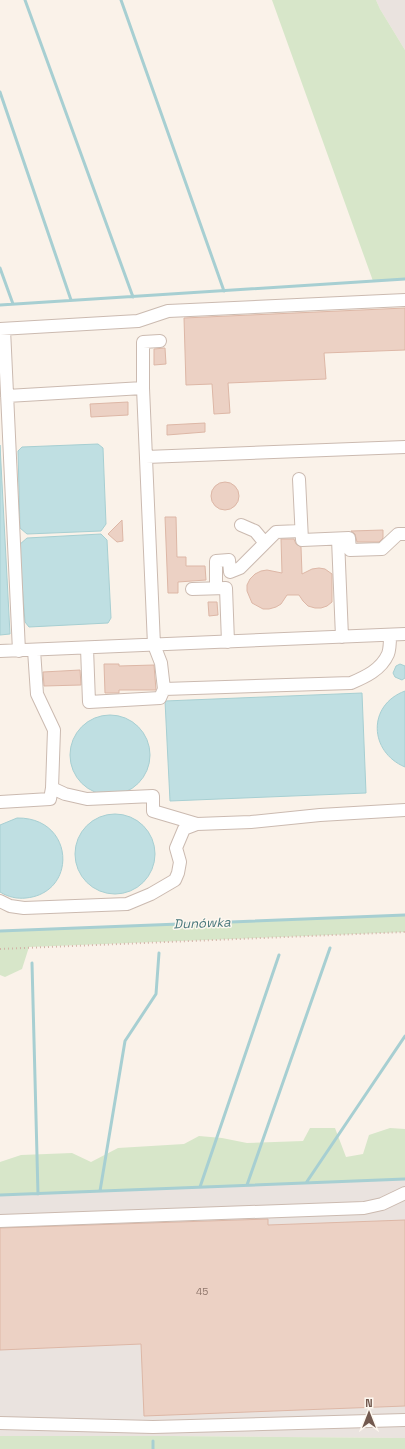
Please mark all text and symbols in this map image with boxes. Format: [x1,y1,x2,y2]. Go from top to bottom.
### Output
water label: Dunówka [173,913,231,932]
house number: 45 [196,1285,208,1298]
north arrow [349,1393,389,1433]
text: N [365,1396,373,1410]

